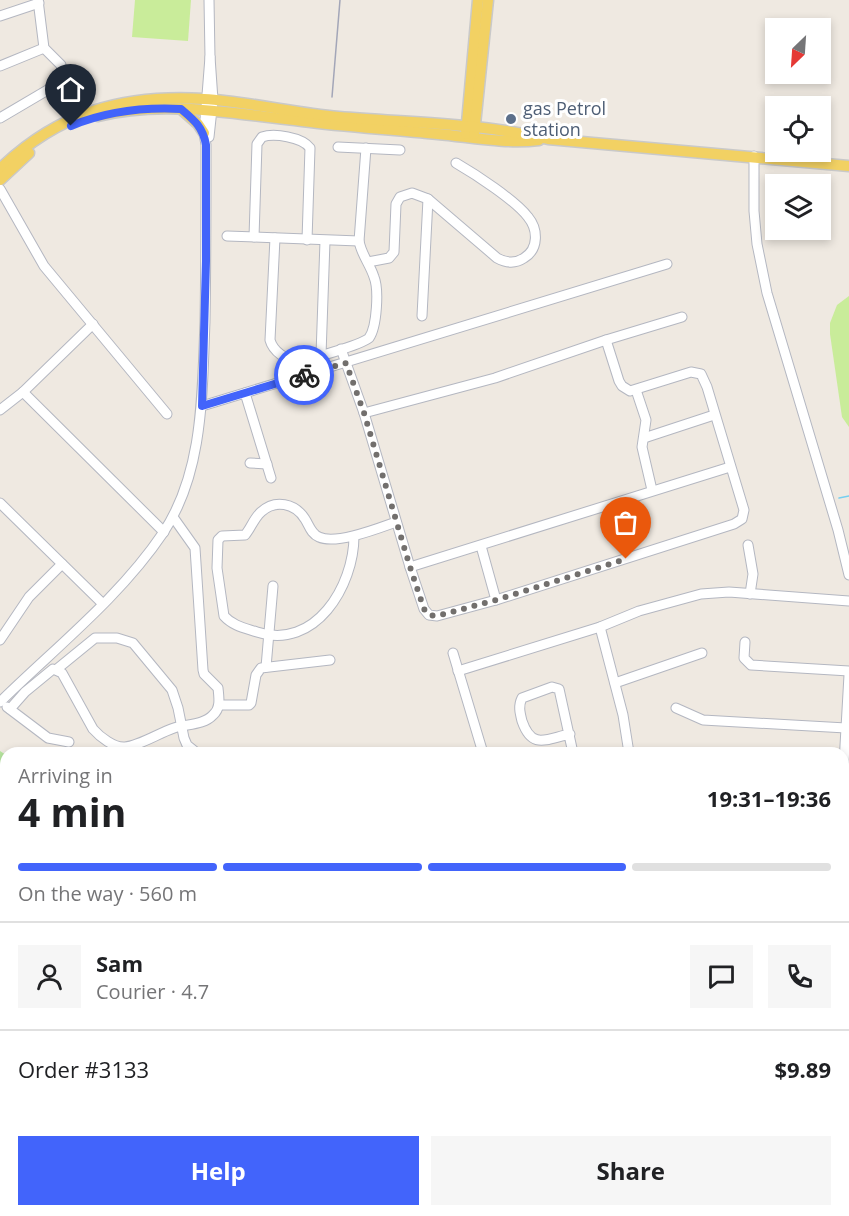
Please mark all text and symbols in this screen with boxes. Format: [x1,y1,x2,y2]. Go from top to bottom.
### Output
north arrow [765,18,831,84]
map controls [765,18,831,240]
pin [45,64,96,126]
icon: home [54,73,87,106]
place label: gas Petrol station [523,96,606,141]
button: locate [765,96,831,162]
marker: gas Petrol station [504,112,518,126]
button: layers [765,174,831,240]
courier [274,345,334,405]
icon: bike [288,359,321,392]
pin [600,497,651,559]
icon: bag [609,506,642,539]
text: Arriving in [18,762,113,789]
text: 19:31–19:36 [707,783,831,813]
text: 4 min [18,785,126,838]
text: On the way · 560 m [18,880,197,907]
button: person [18,945,81,1008]
button: chat [690,945,753,1008]
button: phone [768,945,831,1008]
text: Sam [96,948,143,978]
text: Courier · 4.7 [96,978,209,1005]
text: Order #3133 [18,1054,149,1084]
text: $9.89 [774,1054,831,1084]
button: Help [18,1136,419,1205]
button: Share [431,1136,831,1205]

